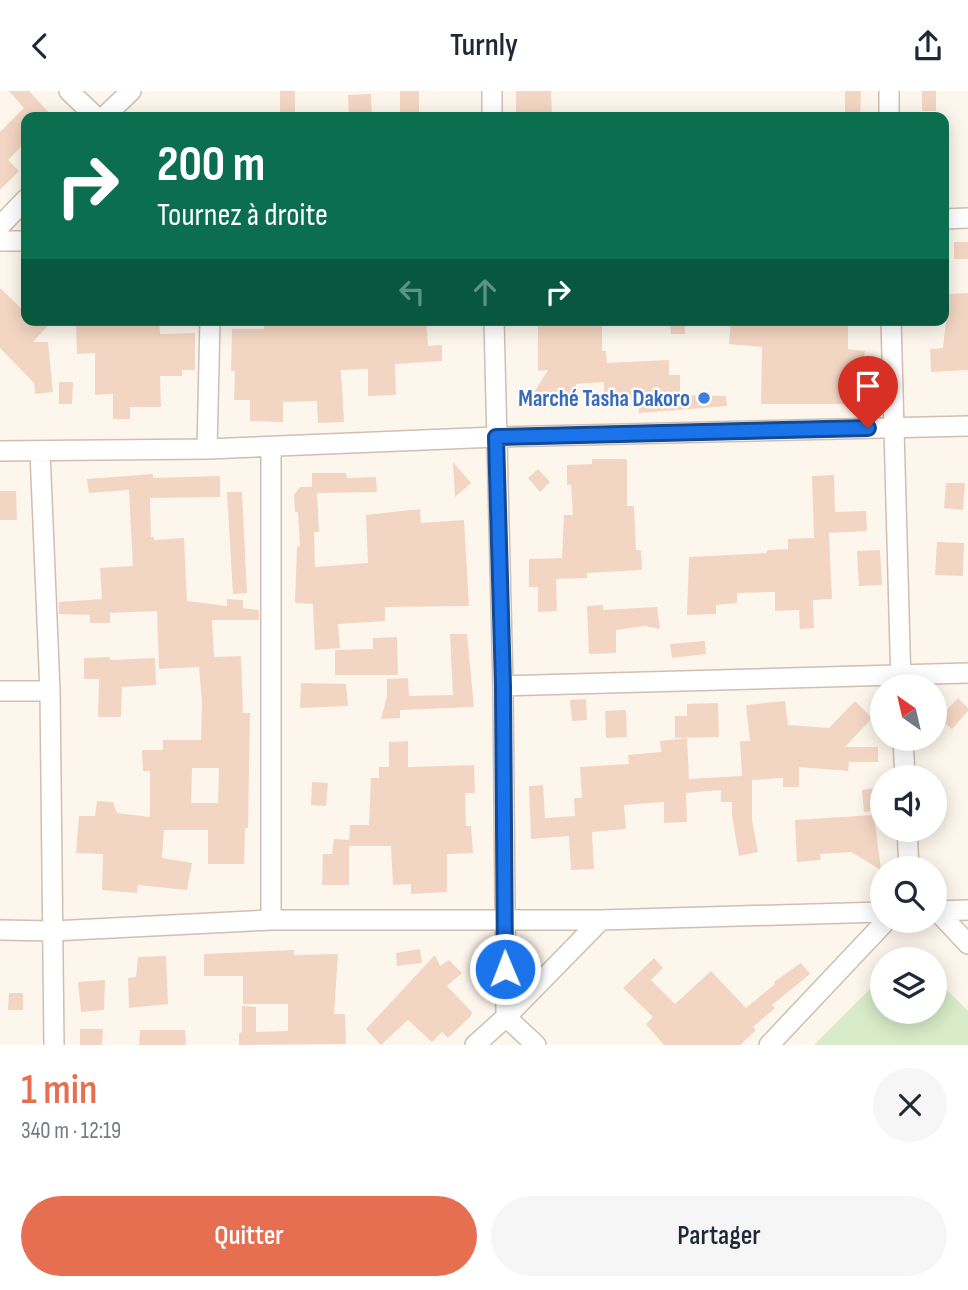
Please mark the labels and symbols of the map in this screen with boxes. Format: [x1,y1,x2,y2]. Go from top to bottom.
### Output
pin [838,356,898,428]
place label: Marché Tasha Dakoro [518,385,690,413]
marker: Marché Tasha Dakoro [696,390,712,406]
north arrow [870,674,947,751]
position arrow [468,932,542,1006]

